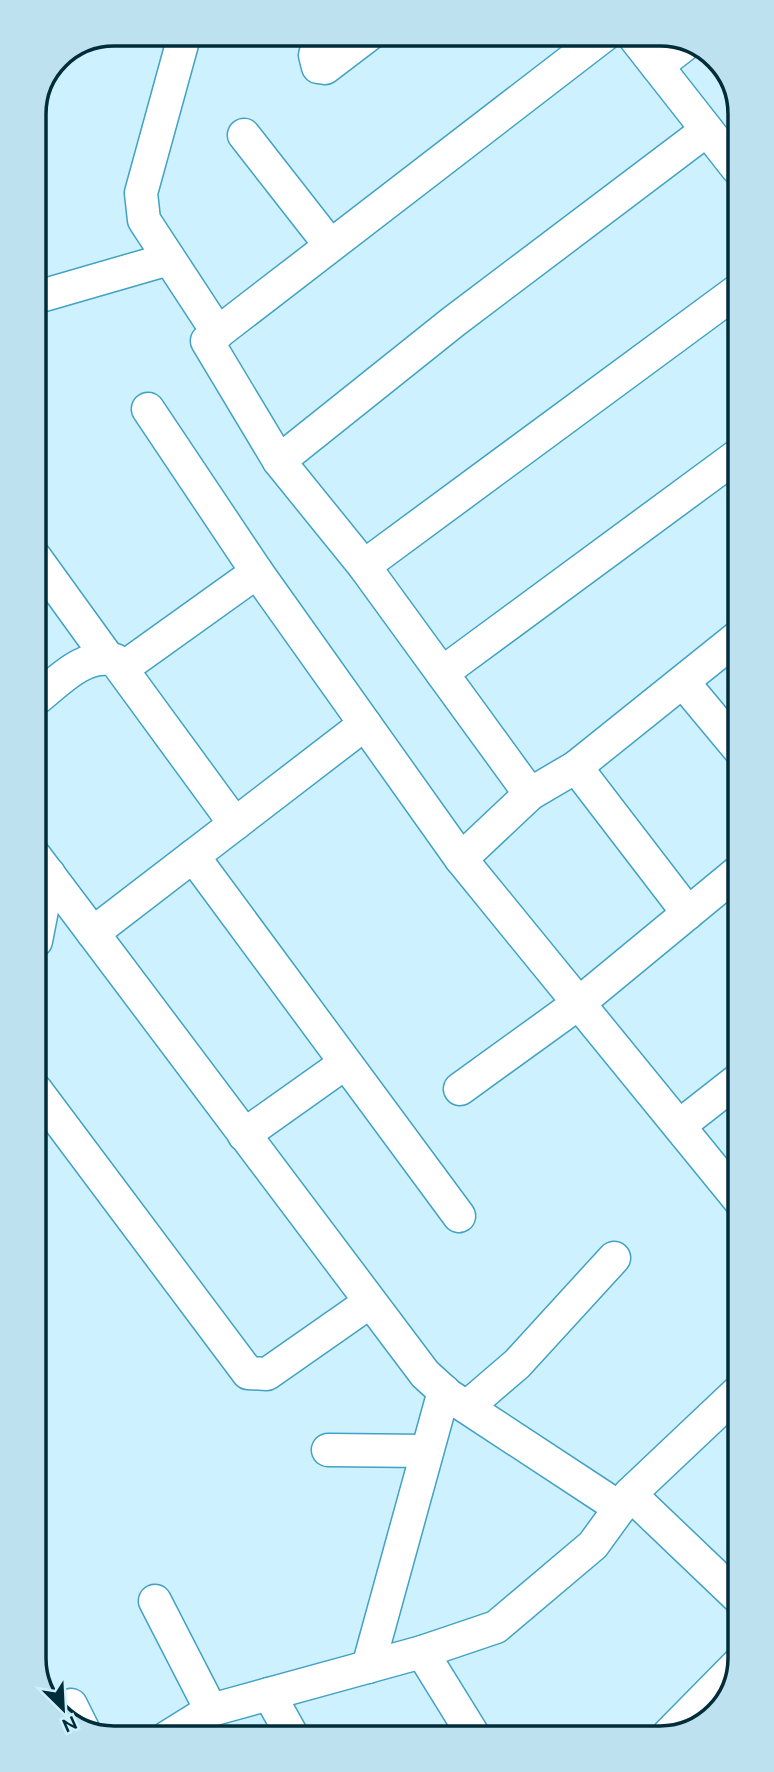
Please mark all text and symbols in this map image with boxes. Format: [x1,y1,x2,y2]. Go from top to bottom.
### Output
north arrow [28,1674,98,1744]
text: N [59,1712,81,1737]

